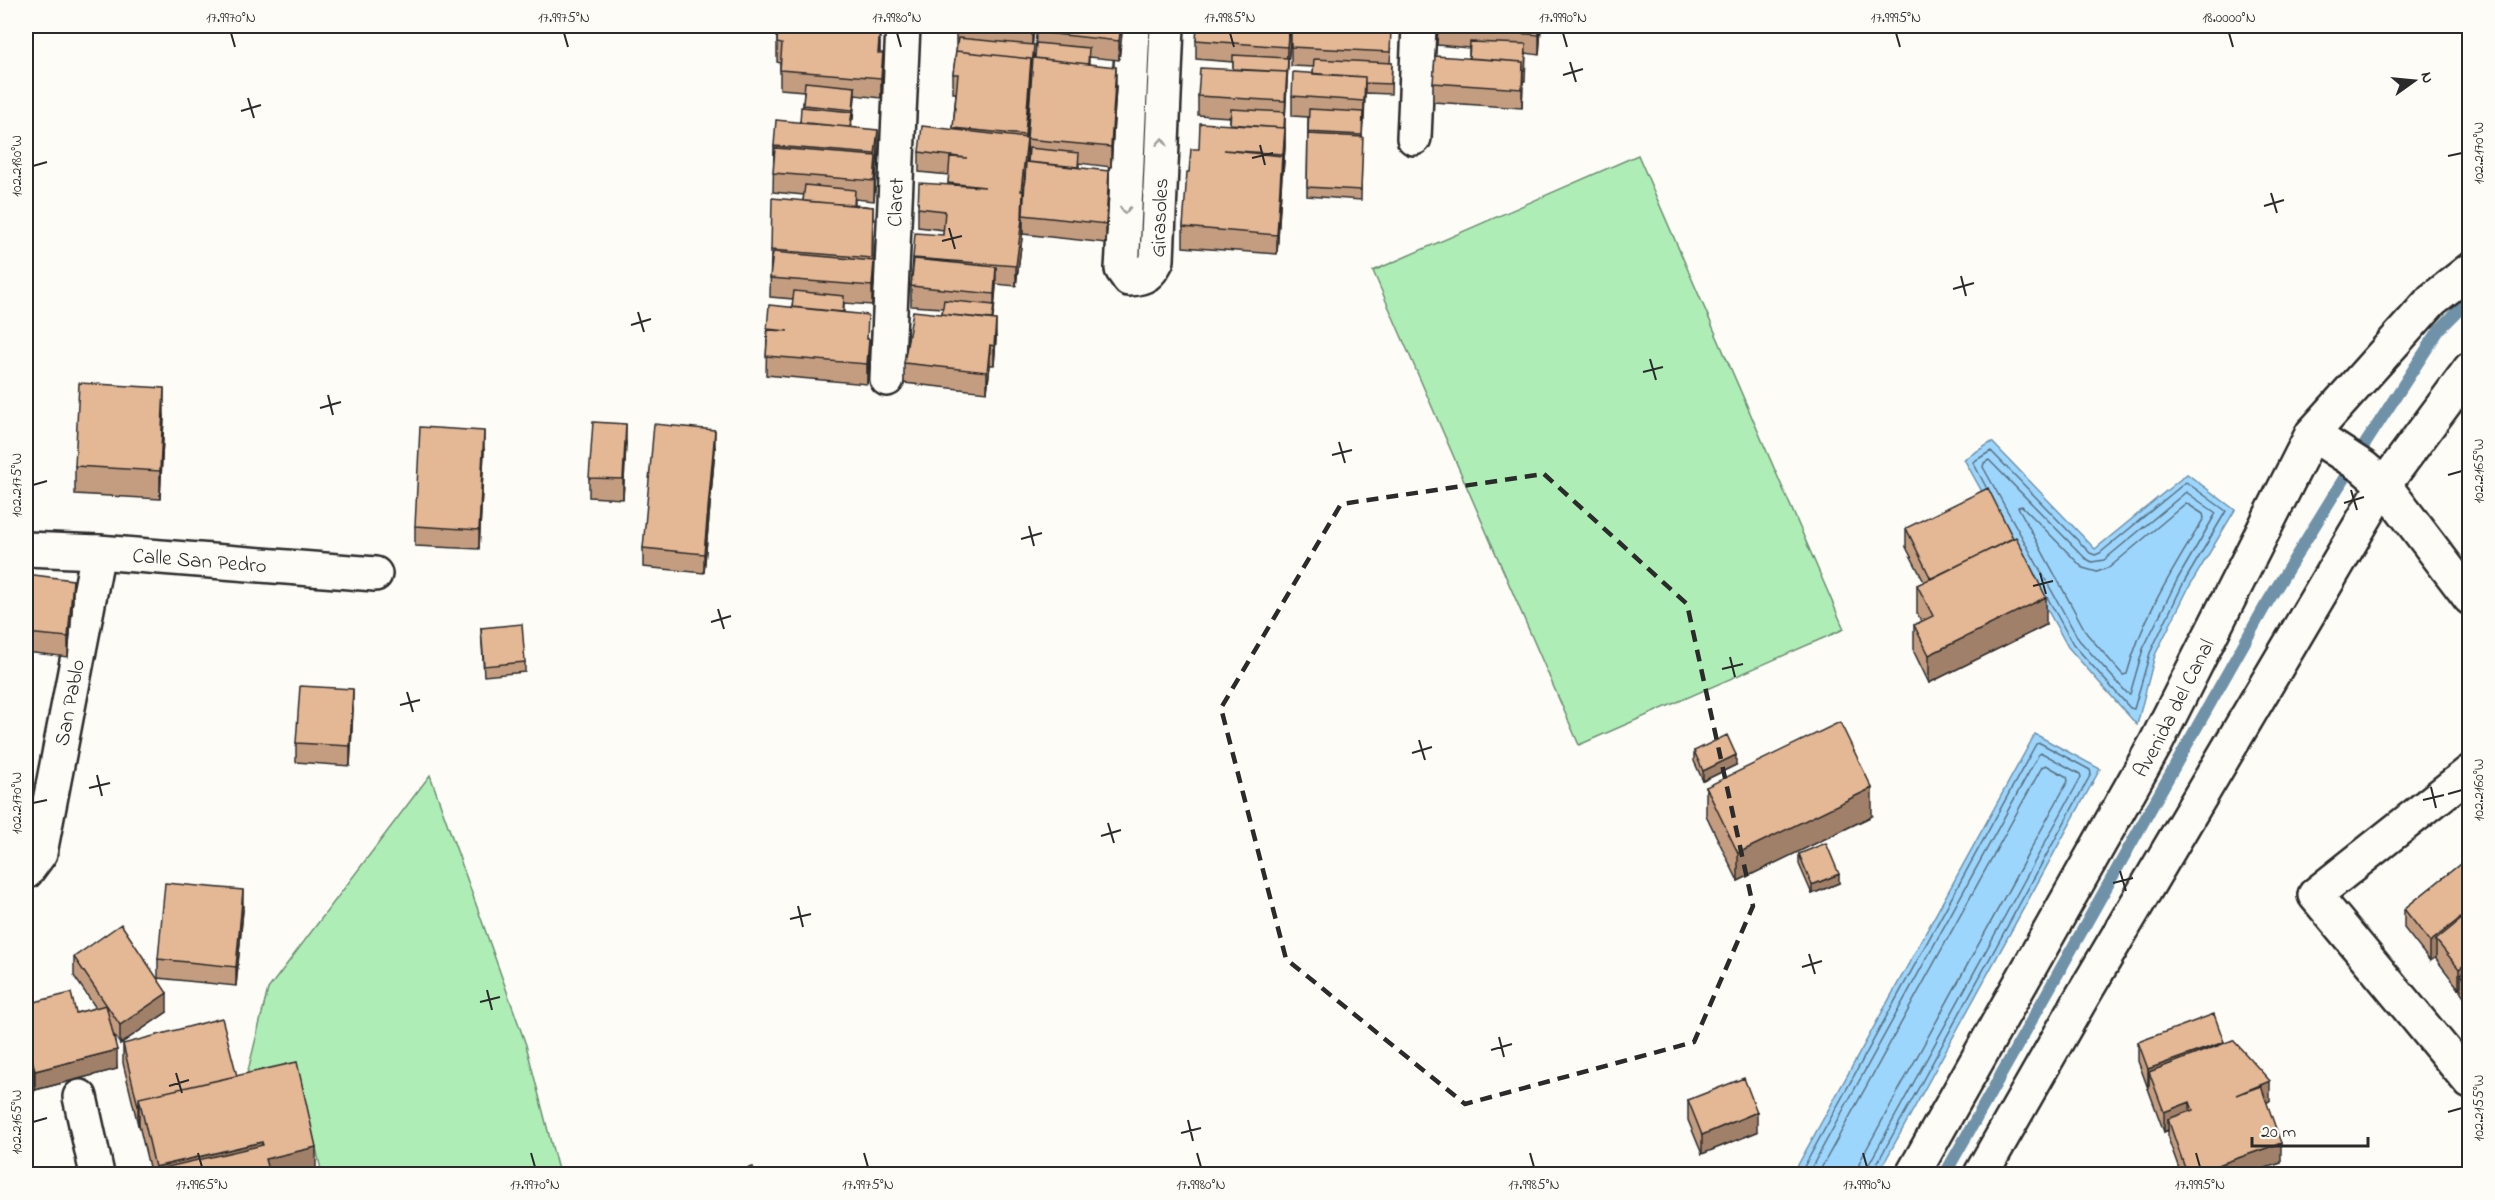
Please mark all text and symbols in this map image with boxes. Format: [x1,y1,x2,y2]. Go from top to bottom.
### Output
text: 17.9970°N [206,7,256,29]
text: 17.9975°N [538,7,590,29]
text: 17.9980°N [872,7,922,29]
text: 17.9985°N [1204,7,1256,29]
text: 17.9990°N [1539,7,1587,29]
text: 17.9995°N [1871,7,1921,29]
text: 18.0000°N [2202,7,2256,29]
north arrow [2384,51,2444,111]
text: N [2414,69,2440,86]
text: 102.2170°W [2468,122,2490,184]
text: 102.2180°W [6,135,28,197]
one-way arrow [1156,137,1169,146]
street label: Claret [881,177,913,228]
street label: Girasoles [1144,177,1177,258]
one-way arrow [1118,205,1131,214]
text: 102.2165°W [2468,439,2490,503]
text: 102.2175°W [6,453,28,517]
street label: Calle San Pedro [131,542,268,582]
street label: Avenida del Canal [2127,634,2223,783]
street label: San Pablo [48,657,94,749]
text: 102.2160°W [2468,759,2490,821]
text: 102.2170°W [6,772,28,834]
text: 102.2155°W [2468,1075,2490,1141]
text: 102.2165°W [6,1090,28,1154]
scale bar [2252,1110,2368,1148]
text: 20 m [2261,1120,2296,1146]
text: 17.9965°N [176,1174,228,1196]
text: 17.9970°N [510,1174,560,1196]
text: 17.9975°N [842,1174,894,1196]
text: 17.9980°N [1176,1174,1226,1196]
text: 17.9985°N [1508,1174,1560,1196]
text: 17.9990°N [1843,1174,1891,1196]
text: 17.9995°N [2175,1174,2225,1196]

